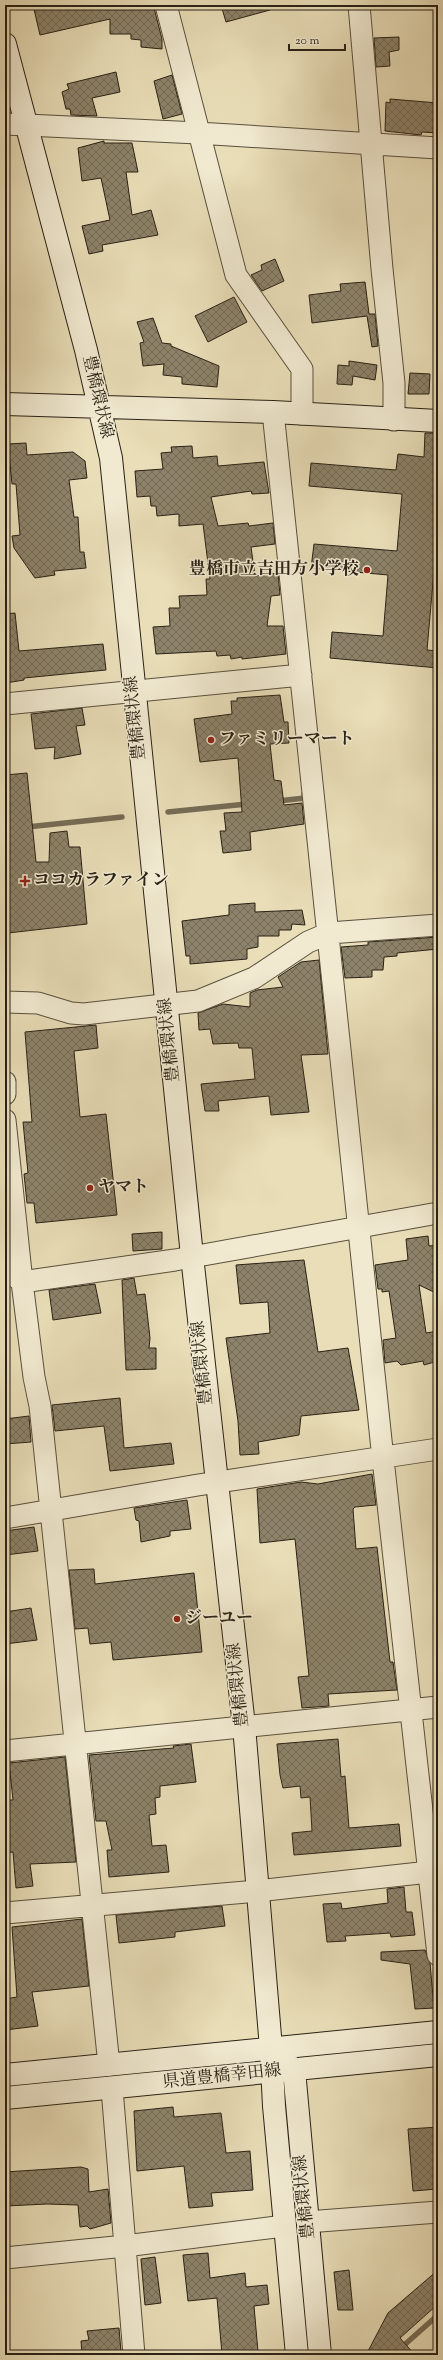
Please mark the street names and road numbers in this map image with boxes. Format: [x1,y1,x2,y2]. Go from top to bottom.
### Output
street label: 豊橋環状線 [76,353,118,441]
street label: 豊橋環状線 [120,674,152,762]
street label: 豊橋環状線 [154,996,186,1084]
street label: 豊橋環状線 [187,1319,219,1407]
street label: 豊橋環状線 [223,1641,255,1729]
street label: 県道豊橋幸田線 [162,2059,282,2095]
street label: 豊橋環状線 [289,2153,321,2241]

